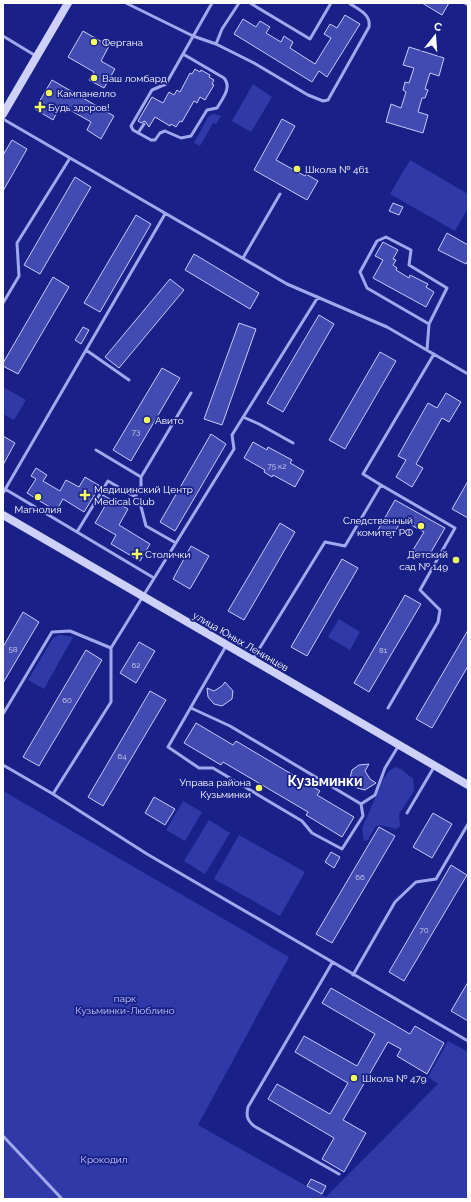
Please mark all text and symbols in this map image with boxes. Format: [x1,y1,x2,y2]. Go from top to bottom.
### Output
north arrow [415,16,455,56]
text: С [432,20,444,34]
marker: Фергана [89,37,99,47]
place label: Фергана [102,37,143,48]
marker: Ваш ломбард [89,73,99,83]
place label: Ваш ломбард [102,73,167,84]
marker: Кампанелло [44,88,54,98]
place label: Кампанелло [57,88,116,99]
marker: Будь здоров! [35,102,45,112]
place label: Будь здоров! [48,102,110,113]
marker: Школа № 461 [292,164,302,174]
place label: Школа № 461 [305,164,370,175]
marker: Авито [142,415,152,425]
place label: Авито [155,415,184,426]
house number: 73 [132,427,140,437]
house number: 75 к2 [268,461,286,471]
place label: Медицинский Центр Medical Club [94,484,193,507]
marker: Медицинский Центр Medical Club [79,489,91,501]
marker: Магнолия [33,492,43,502]
place label: Магнолия [15,504,61,515]
place label: Следственный комитет РФ [343,515,413,538]
marker: Следственный комитет РФ [416,521,426,531]
marker: Столички [132,549,142,559]
place label: Столички [145,549,191,560]
place label: Детский сад № 149 [399,549,448,572]
marker: Детский сад № 149 [451,555,461,565]
street label: улица Юных Ленинцев [191,610,291,673]
house number: 58 [8,644,18,654]
house number: 81 [379,645,388,655]
house number: 62 [132,660,141,670]
house number: 60 [62,695,72,705]
house number: 64 [117,751,127,761]
district label: Кузьминки [288,773,362,789]
place label: Управа района Кузьминки [179,777,251,800]
marker: Управа района Кузьминки [254,783,264,793]
house number: 66 [355,872,365,882]
house number: 70 [419,925,429,935]
park label: парк Кузьминки-Люблино [75,993,175,1016]
marker: Школа № 479 [349,1073,359,1083]
place label: Школа № 479 [362,1073,427,1084]
park label: Крокодил [81,1154,127,1165]

